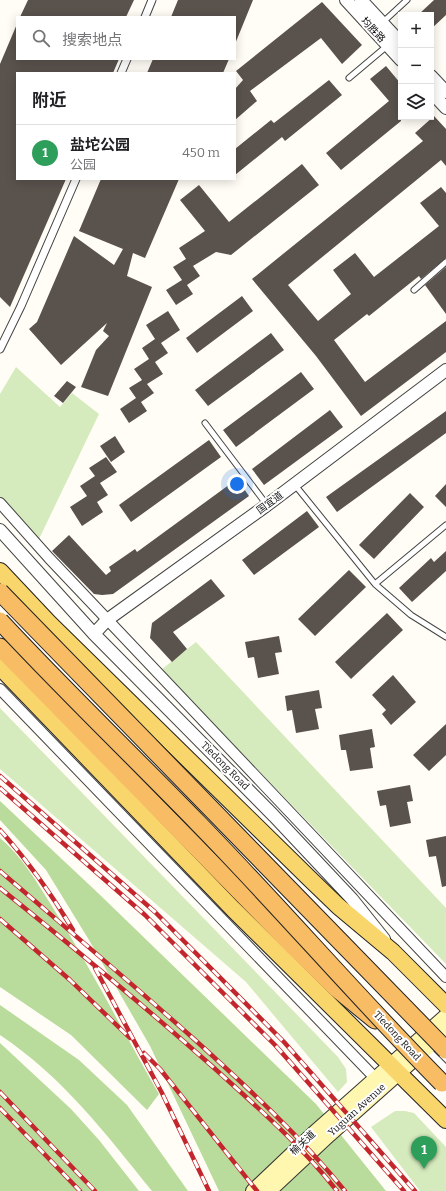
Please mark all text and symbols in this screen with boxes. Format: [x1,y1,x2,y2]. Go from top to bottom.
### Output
map controls [398,12,434,120]
button: + [398,12,434,48]
street label: 均胜路 [358,15,388,45]
search box [16,16,236,60]
icon: search [30,27,52,49]
text: 搜索地点 [62,31,122,49]
button: − [398,48,434,84]
button: layers [398,84,434,120]
text: 附近 [32,90,66,111]
text: 盐坨公园 [70,136,130,154]
text: 1 [42,145,48,160]
text: 450 m [182,145,220,160]
text: 公园 [70,157,96,172]
your location [227,474,247,494]
street label: 国宜道 [254,489,286,517]
street label: Tiedong Road [198,739,252,793]
street label: Tiedong Road [371,1009,423,1063]
street label: Yuguan Avenue [326,1081,388,1139]
street label: 榆关道 [288,1128,318,1158]
pin: 1 [411,1136,437,1169]

